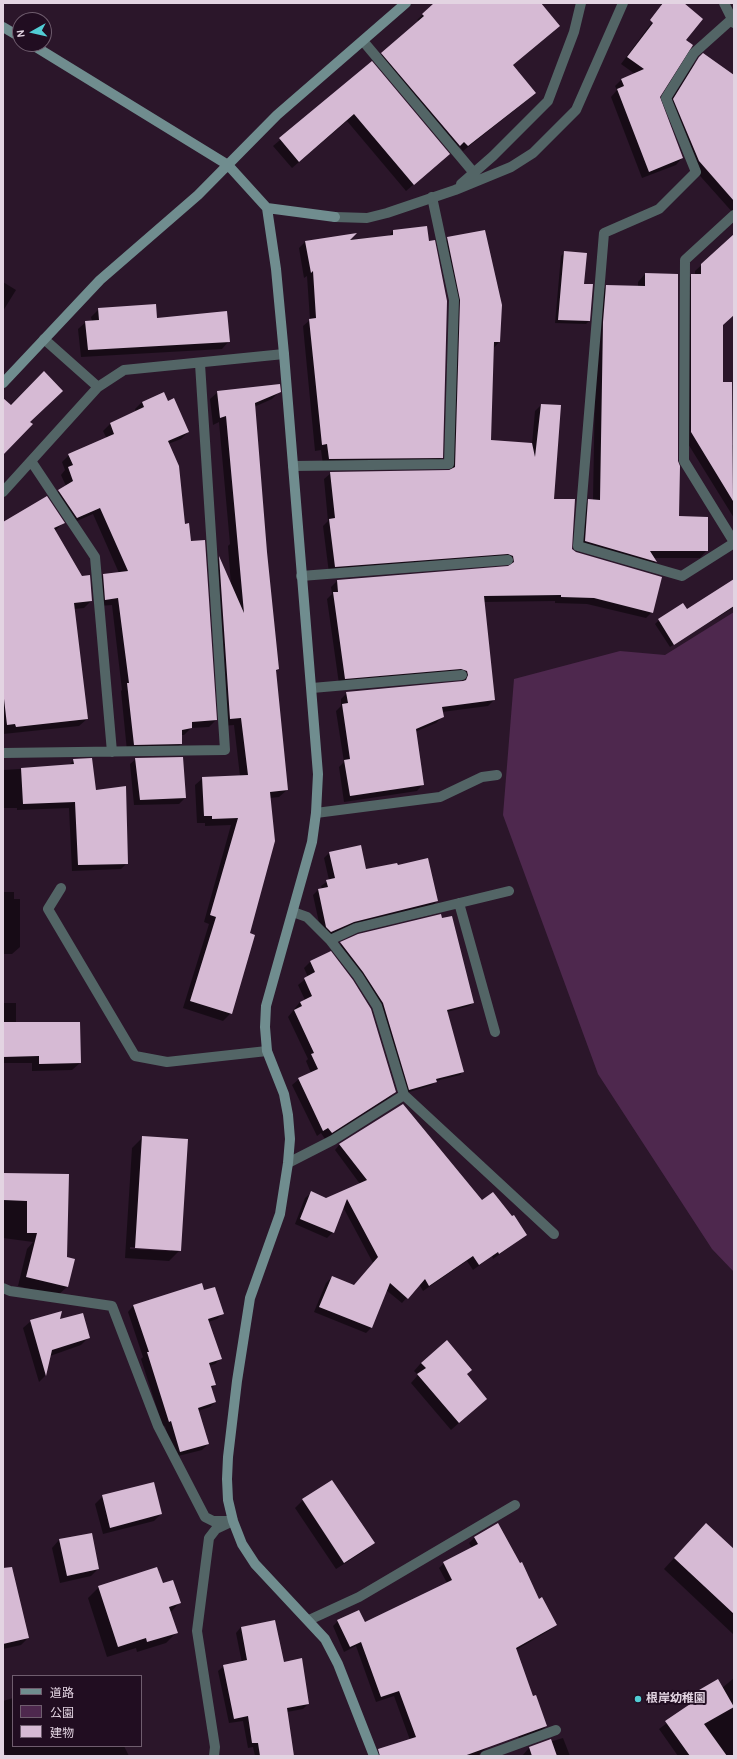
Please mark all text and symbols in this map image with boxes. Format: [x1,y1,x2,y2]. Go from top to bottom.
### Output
north arrow [12,12,52,52]
text: N [14,29,28,38]
legend [12,1675,142,1747]
text: 道路 [50,1686,74,1700]
place label: 根岸幼稚園 [646,1692,706,1706]
marker: 根岸幼稚園 [633,1694,643,1704]
text: 公園 [50,1706,74,1720]
text: 建物 [50,1726,74,1740]

